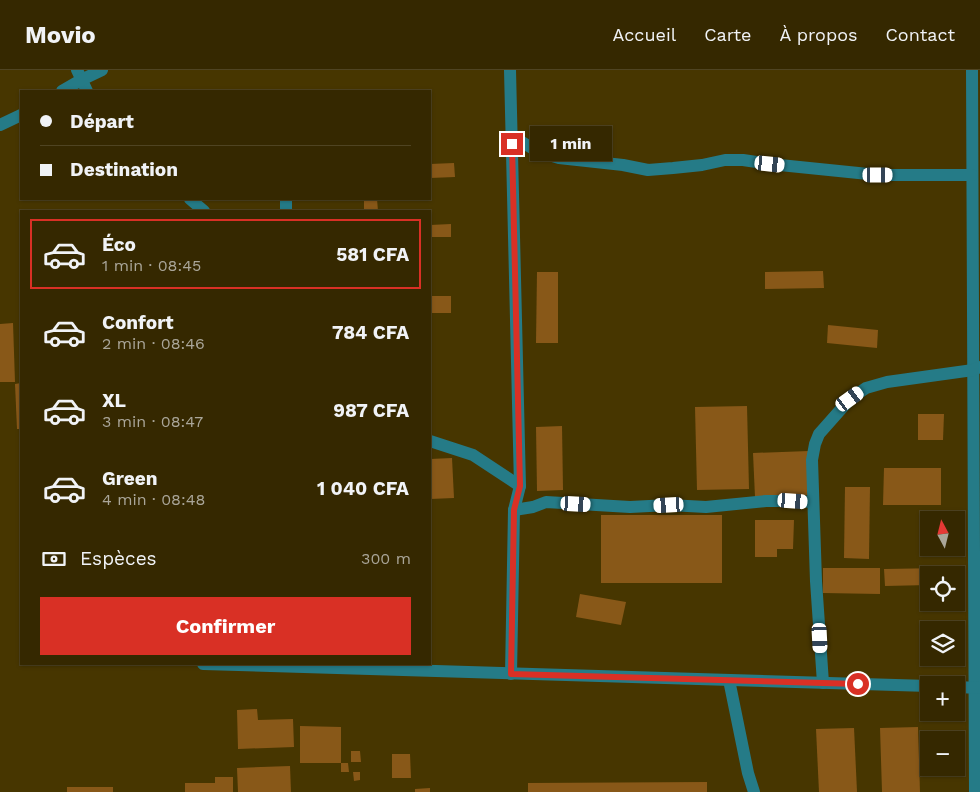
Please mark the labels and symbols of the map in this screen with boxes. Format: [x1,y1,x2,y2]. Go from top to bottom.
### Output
callout: 1 min [530,126,612,162]
route end [501,133,523,155]
car [754,155,785,173]
car [863,168,893,183]
car [833,384,866,414]
car [777,492,808,510]
car [560,496,591,512]
car [653,497,684,513]
north arrow [920,511,965,556]
car [811,623,828,653]
route start [847,673,869,695]

